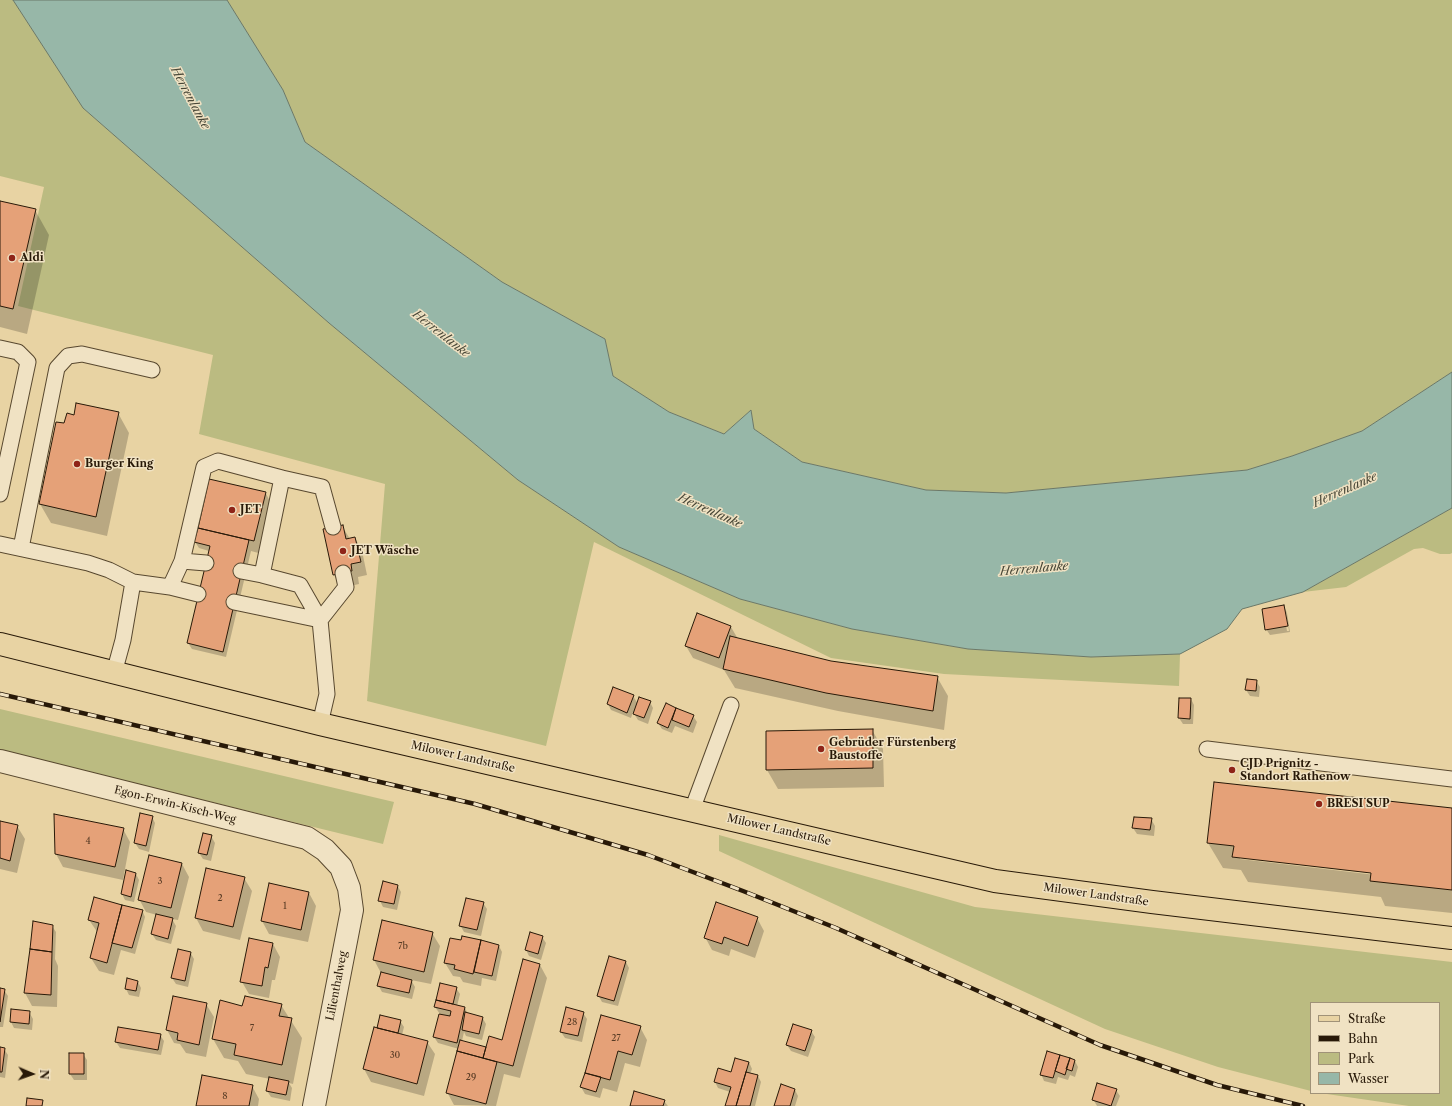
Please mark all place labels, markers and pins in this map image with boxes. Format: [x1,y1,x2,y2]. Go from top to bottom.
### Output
place label: Aldi [20,251,44,265]
marker: Aldi [7,253,17,263]
place label: Burger King [85,457,153,471]
marker: Burger King [72,459,82,469]
place label: JET [240,503,261,517]
marker: JET [227,505,237,515]
place label: JET Wäsche [351,544,419,558]
marker: JET Wäsche [338,546,348,556]
place label: Gebrüder Fürstenberg Baustoffe [829,736,956,762]
marker: Gebrüder Fürstenberg Baustoffe [816,744,826,754]
place label: CJD Prignitz - Standort Rathenow [1240,757,1350,783]
marker: CJD Prignitz - Standort Rathenow [1227,765,1237,775]
place label: BRESI SUP [1327,797,1390,811]
marker: BRESI SUP [1314,799,1324,809]

